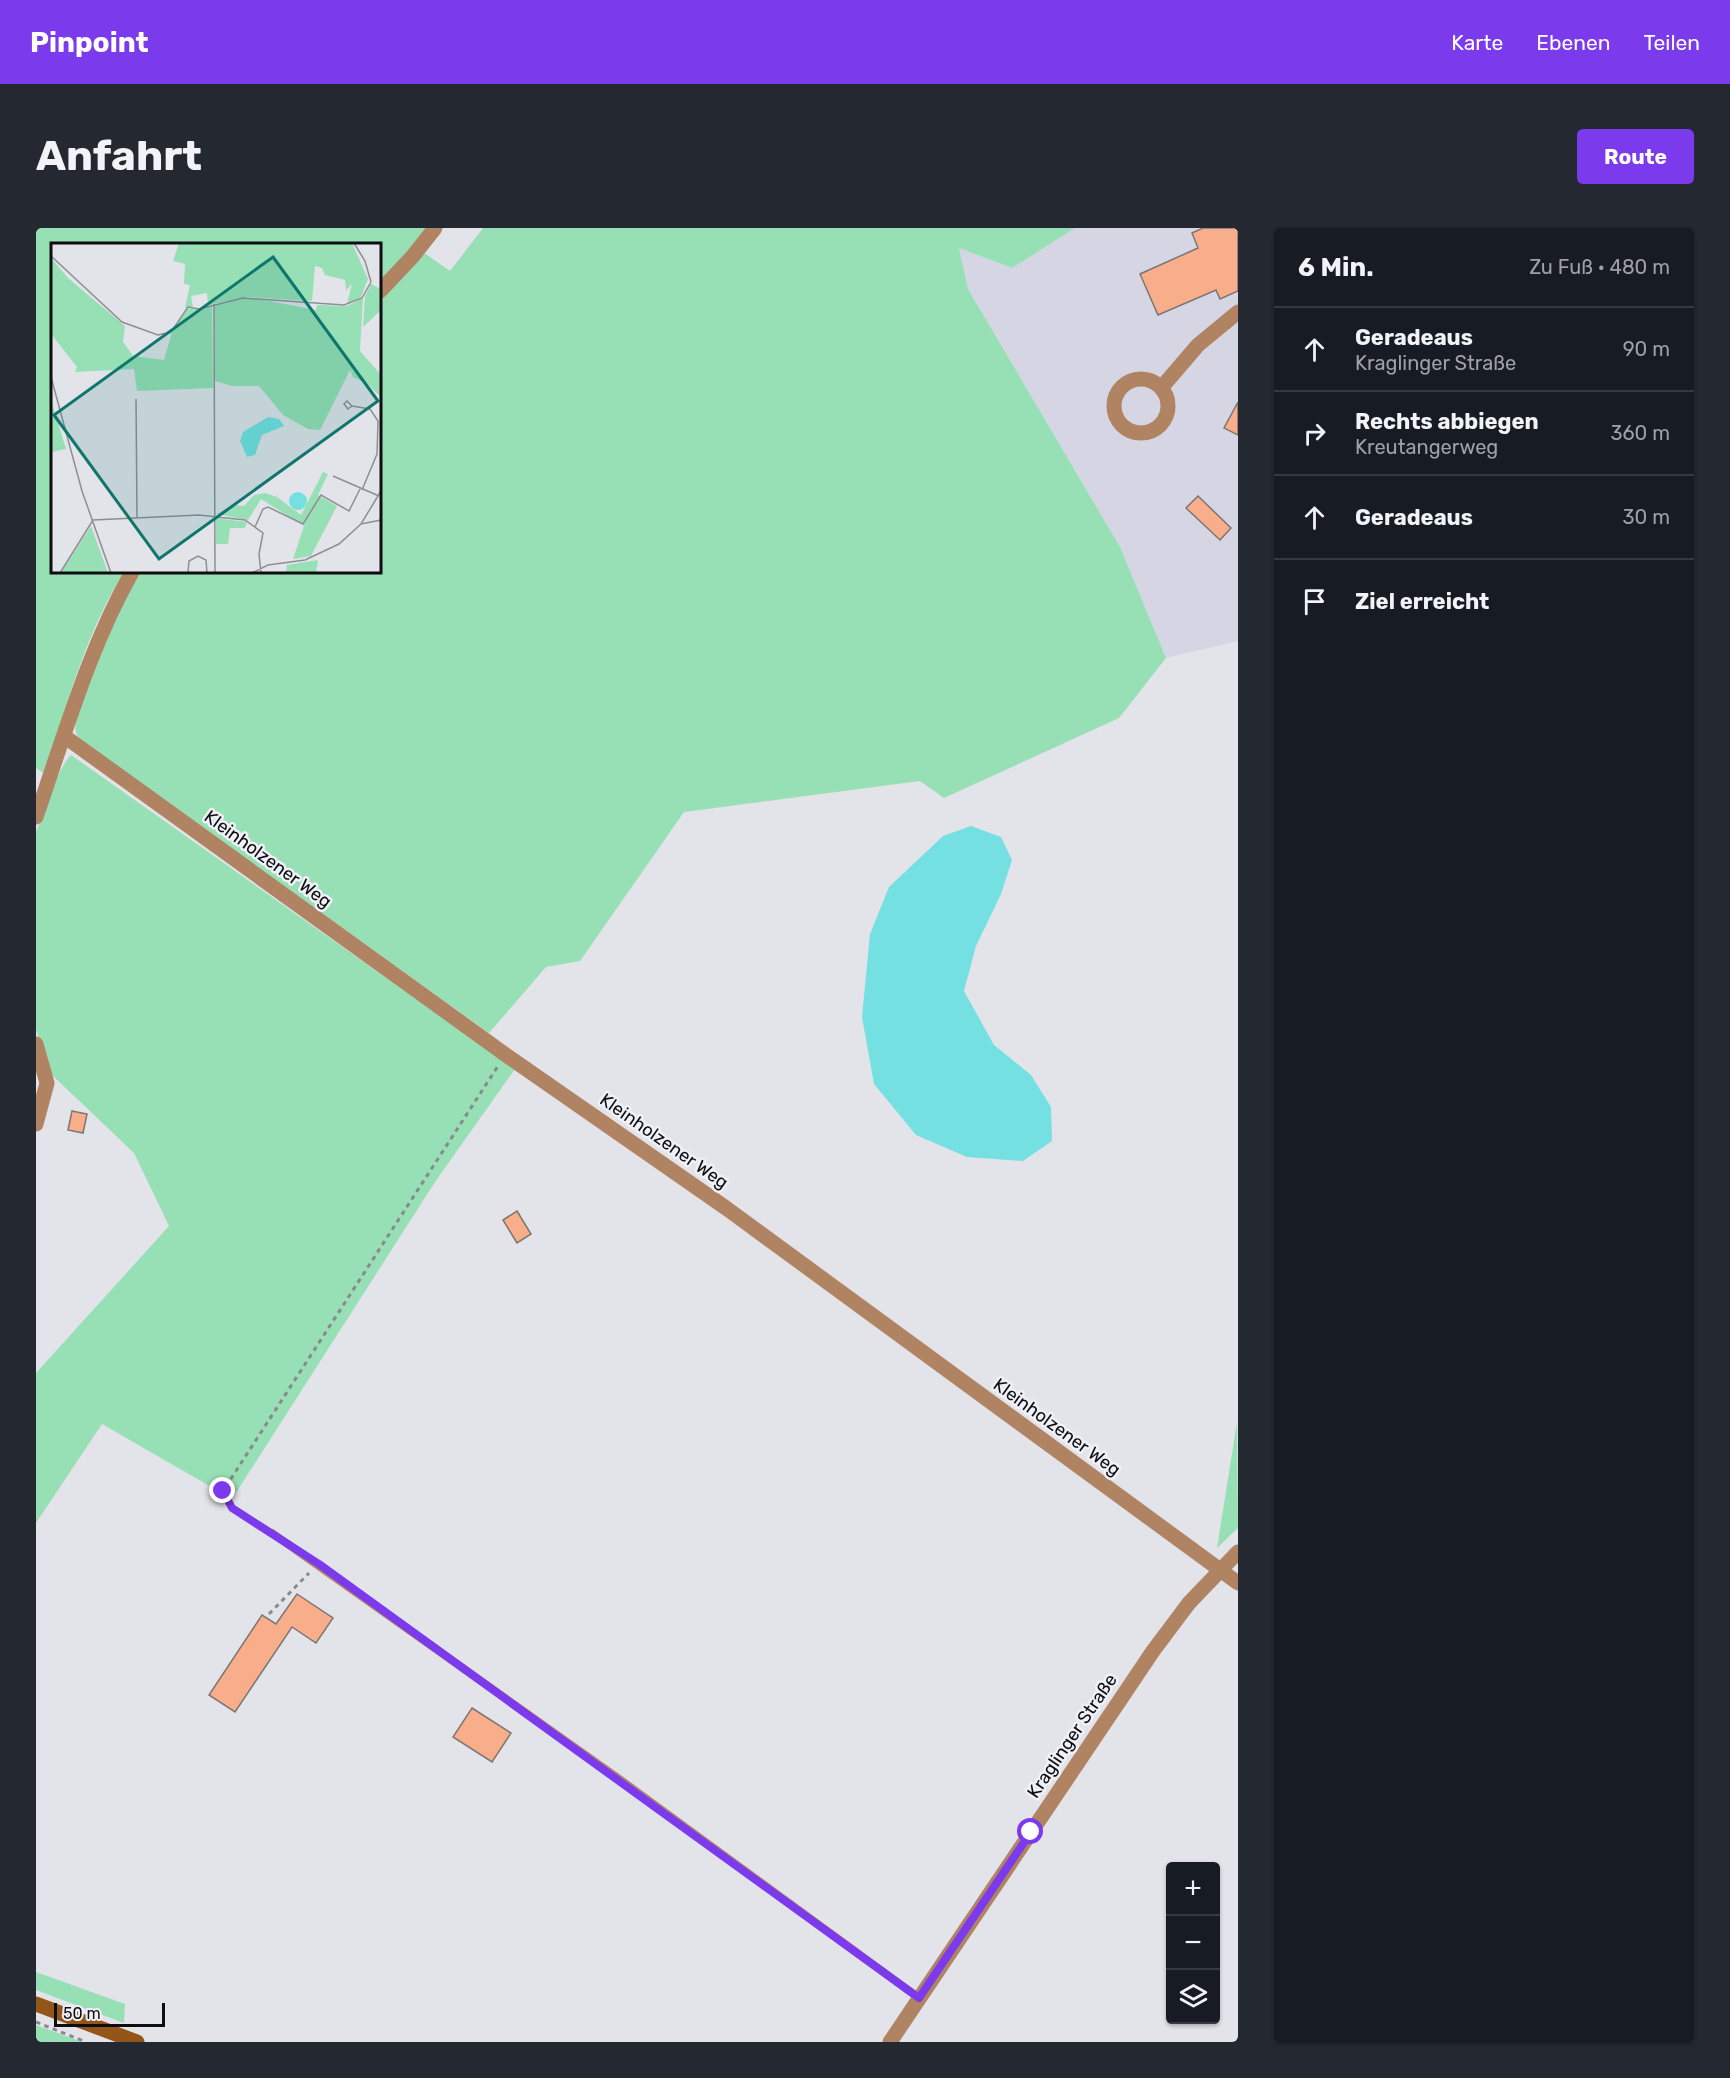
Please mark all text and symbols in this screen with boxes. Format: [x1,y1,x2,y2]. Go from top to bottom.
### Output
text: Pinpoint [30,26,149,59]
text: Karte [1451,30,1503,55]
text: Ebenen [1536,30,1610,55]
text: Teilen [1643,30,1700,55]
button: Route [1577,129,1694,184]
text: Anfahrt [36,131,202,181]
inset map [51,243,381,573]
text: 6 Min. [1298,252,1374,283]
text: Zu Fuß · 480 m [1529,255,1670,279]
text: Geradeaus [1355,324,1473,351]
icon: ahead [1298,333,1331,366]
text: 90 m [1623,337,1670,361]
text: Kraglinger Straße [1355,351,1516,375]
text: Rechts abbiegen [1355,408,1539,435]
icon: right [1298,417,1331,450]
text: 360 m [1611,421,1670,445]
text: Kreutangerweg [1355,435,1498,459]
icon: ahead [1298,501,1331,534]
text: Geradeaus [1355,504,1473,531]
text: 30 m [1623,505,1670,529]
icon: arrive [1298,585,1331,618]
text: Ziel erreicht [1355,588,1489,615]
street label: Kleinholzener Weg [200,806,336,912]
street label: Kleinholzener Weg [596,1088,732,1194]
street label: Kleinholzener Weg [989,1374,1125,1480]
route end [209,1477,235,1503]
street label: Kraglinger Straße [1022,1670,1122,1802]
route start [1017,1818,1043,1844]
map controls [1166,1862,1220,2024]
button: + [1166,1862,1220,1916]
button: − [1166,1916,1220,1970]
button: layers [1166,1970,1220,2024]
scale bar [54,2000,165,2028]
text: 50 m [63,2004,101,2023]

